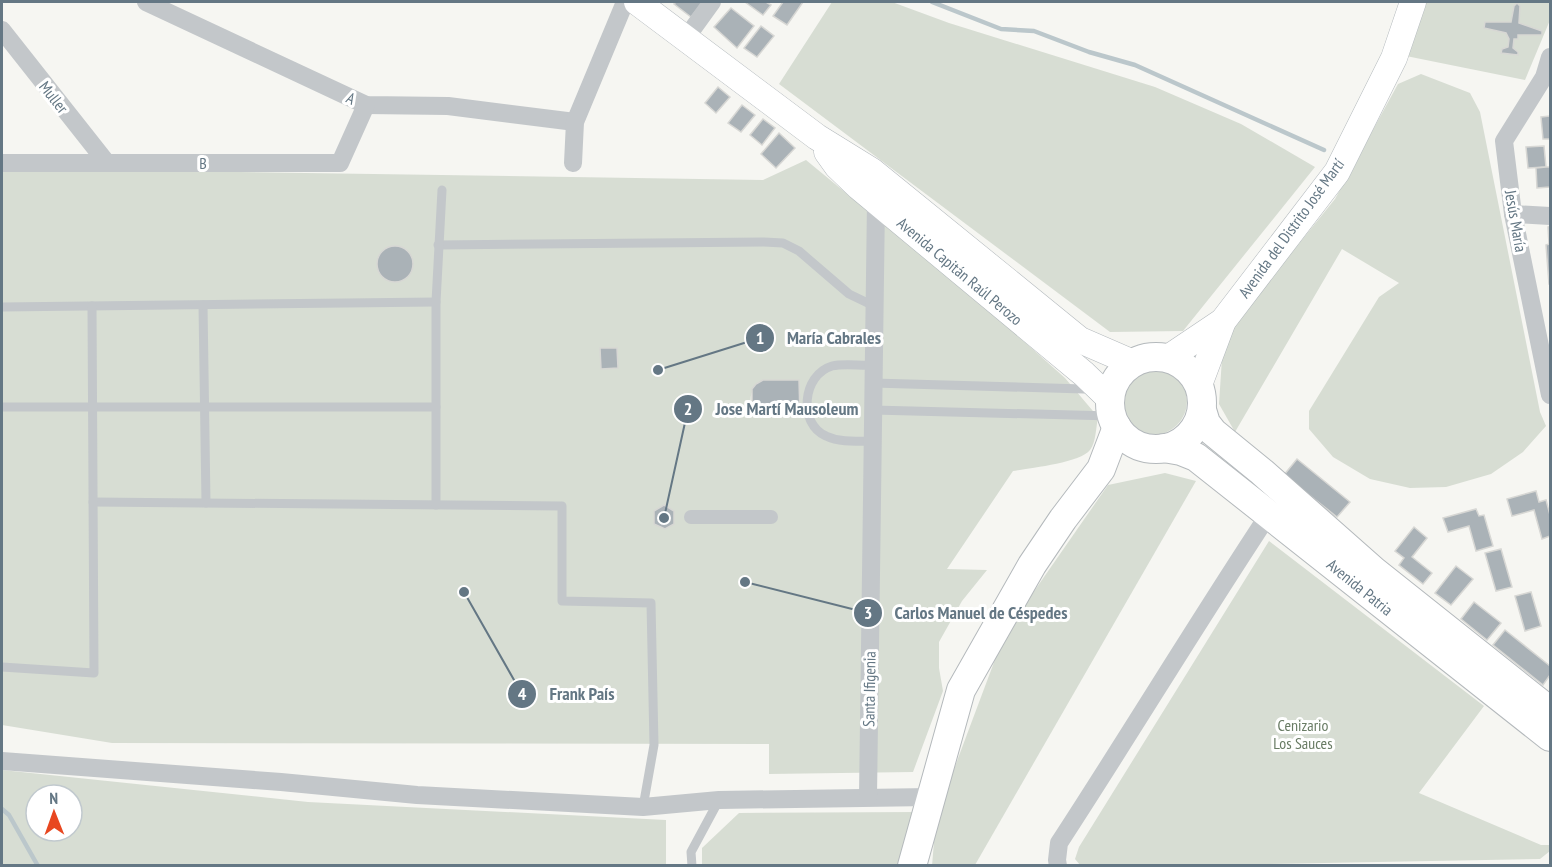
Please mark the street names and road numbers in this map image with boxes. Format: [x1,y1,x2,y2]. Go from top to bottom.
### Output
street label: Muller [35,77,73,118]
street label: A [343,87,359,109]
street label: B [199,153,207,173]
street label: Avenida del Distrito José Martí [1234,154,1349,302]
street label: Jesús María [1501,188,1531,253]
street label: Avenida Capitán Raúl Perozo [893,213,1027,329]
street label: Avenida Patria [1323,554,1397,620]
street label: Santa Ifigenia [858,651,880,727]

